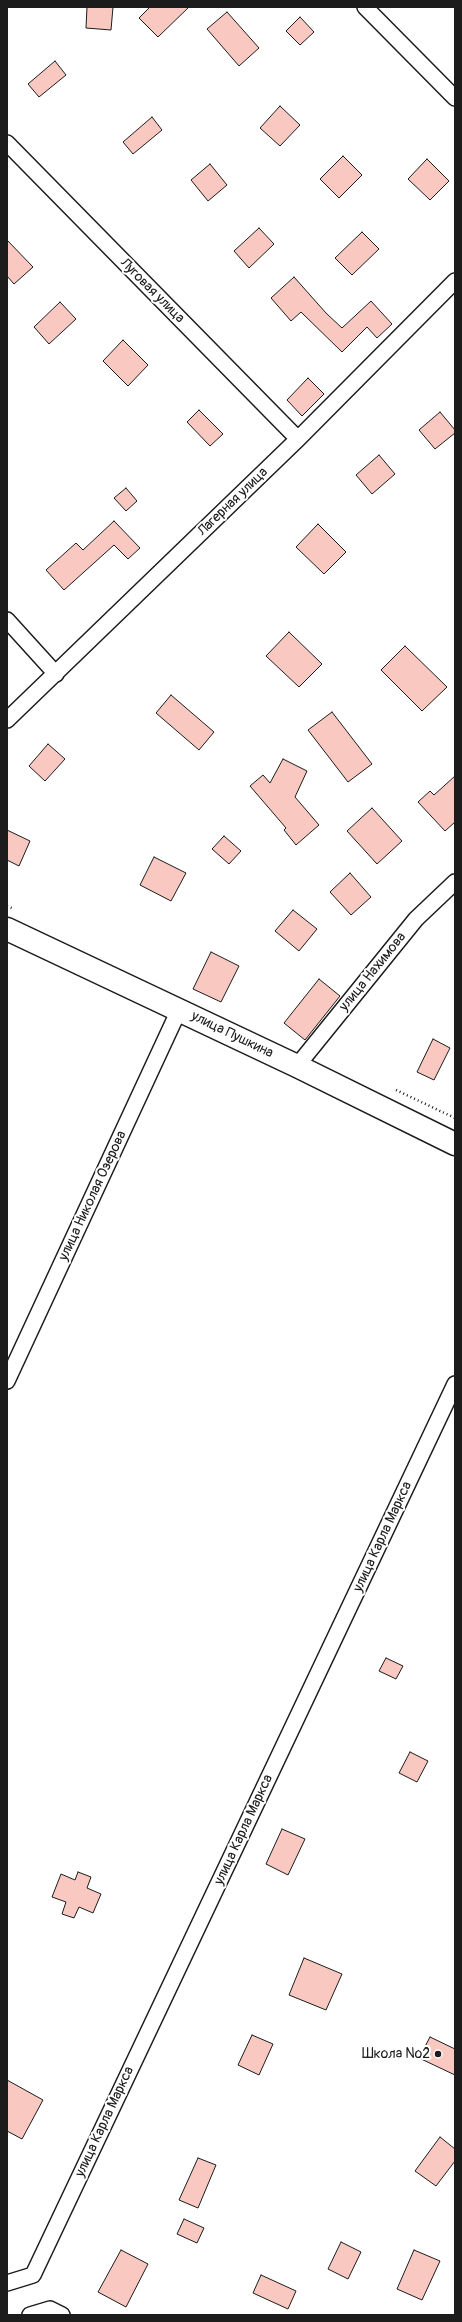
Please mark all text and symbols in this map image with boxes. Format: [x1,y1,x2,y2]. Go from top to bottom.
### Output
street label: Луговая улица [116,255,188,327]
street label: Лагерная улица [194,464,272,540]
street label: улица Нахимова [336,929,410,1015]
street label: улица Пушкина [188,1008,276,1062]
street label: улица Николая Озерова [56,1128,130,1264]
street label: улица Карла Маркса [350,1479,416,1595]
street label: улица Карла Маркса [211,1772,277,1888]
place label: Школа №2 [362,2046,430,2062]
marker: Школа №2 [433,2049,443,2059]
street label: улица Карла Маркса [72,2064,138,2180]

